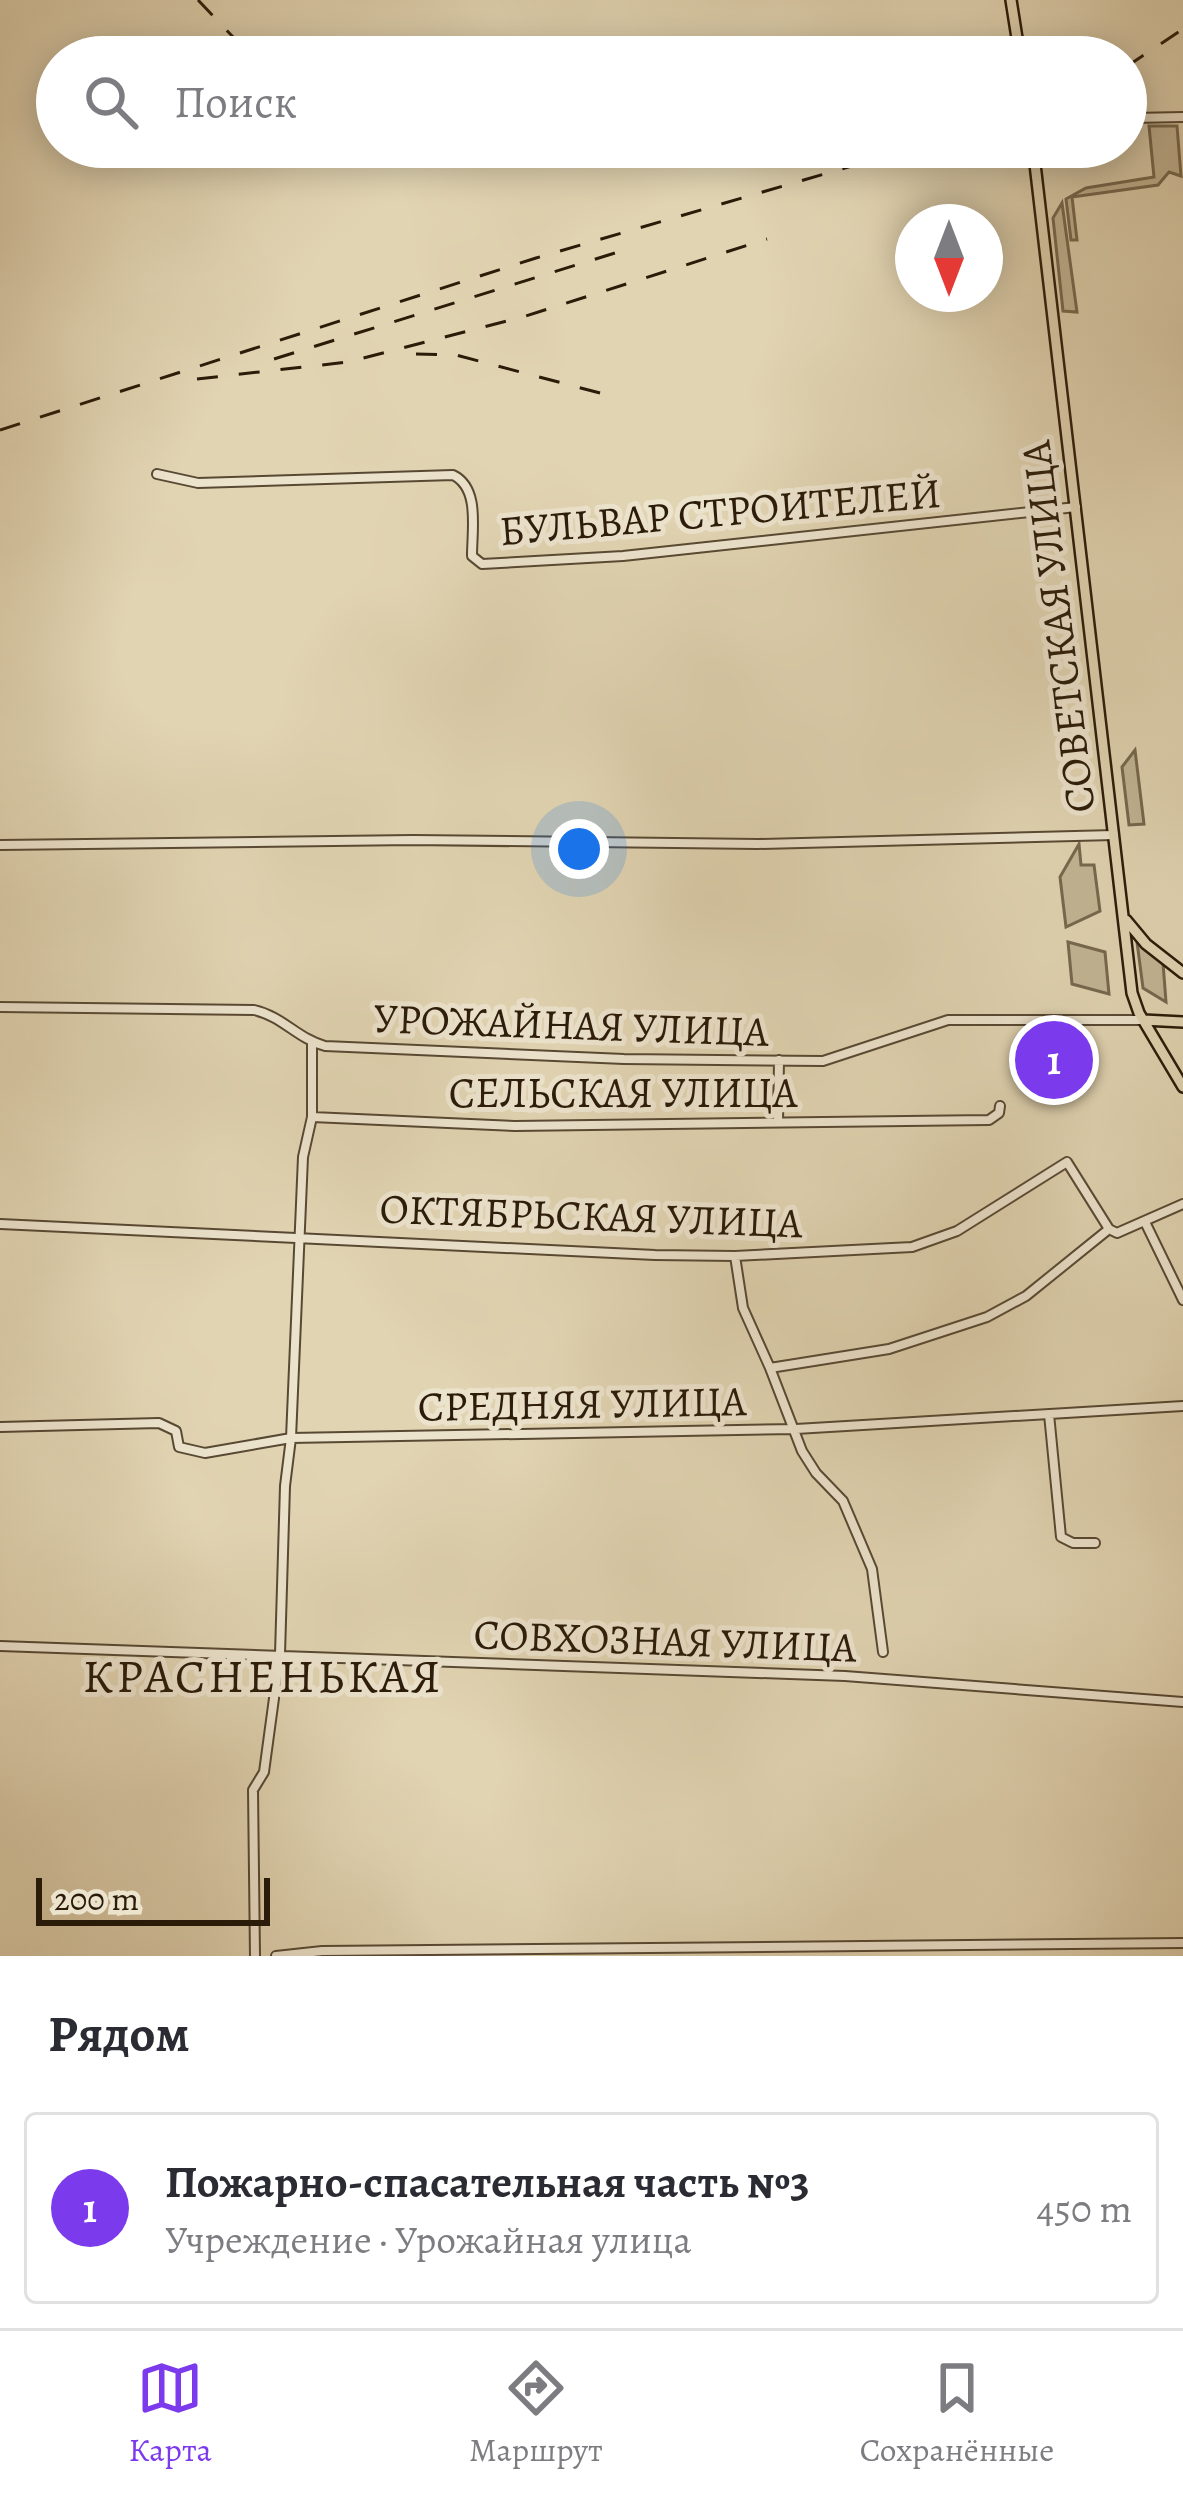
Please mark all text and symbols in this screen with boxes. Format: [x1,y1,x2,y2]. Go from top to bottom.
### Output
search box [36,36,1147,168]
icon: search [78,69,144,135]
text: Поиск [174,71,297,133]
north arrow [895,204,1003,312]
street label: СОВЕТСКАЯ УЛИЦА [1006,437,1109,816]
street label: БУЛЬВАР СТРОИТЕЛЕЙ [497,464,943,559]
your location [549,819,609,879]
street label: УРОЖАЙНАЯ УЛИЦА [372,989,770,1060]
pin: 1 [1015,1015,1093,1105]
street label: СЕЛЬСКАЯ УЛИЦА [449,1064,798,1121]
street label: ОКТЯБРЬСКАЯ УЛИЦА [379,1180,804,1251]
street label: СРЕДНЯЯ УЛИЦА [417,1372,747,1435]
street label: СОВХОЗНАЯ УЛИЦА [473,1605,858,1676]
district label: КРАСНЕНЬКАЯ [83,1643,443,1709]
scale bar [36,1872,270,1925]
text: 200 m [54,1876,139,1921]
text: Рядом [48,1999,190,2069]
text: Пожарно-спасательная часть №3 [165,2151,810,2213]
text: 1 [83,2182,97,2235]
text: 450 m [1037,2182,1132,2235]
text: Учреждение · Урожайная улица [165,2213,692,2266]
tab: Карта [129,2355,212,2472]
tab: Маршрут [469,2355,603,2472]
tab: Сохранённые [860,2355,1054,2472]

